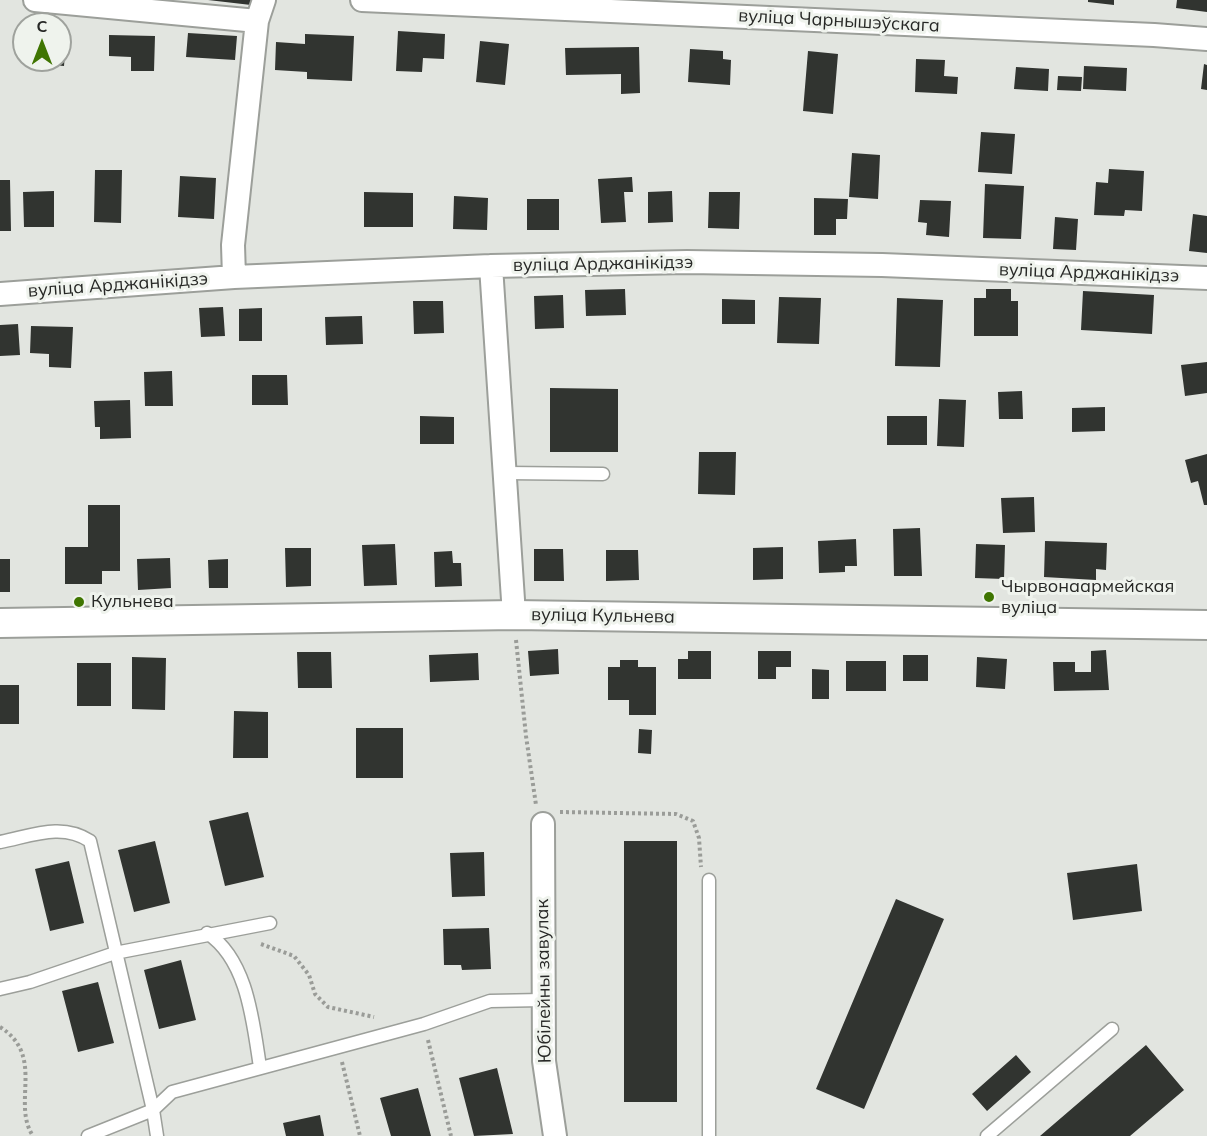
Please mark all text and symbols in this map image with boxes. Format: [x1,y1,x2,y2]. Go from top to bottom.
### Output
street label: вуліца Чарнышэўскага [738,5,940,37]
north arrow [12,12,72,72]
text: С [37,16,47,36]
street label: вуліца Арджанікідзэ [513,252,693,276]
street label: вуліца Арджанікідзэ [998,259,1180,287]
street label: вуліца Арджанікідзэ [27,268,209,302]
place label: Чырвонаармейская вуліца [1001,576,1174,618]
marker: Чырвонаармейская вуліца [982,590,996,604]
place label: Кульнева [91,591,174,613]
marker: Кульнева [72,595,86,609]
street label: вуліца Кульнева [531,604,675,628]
street label: Юбілейны завулак [532,899,556,1063]

